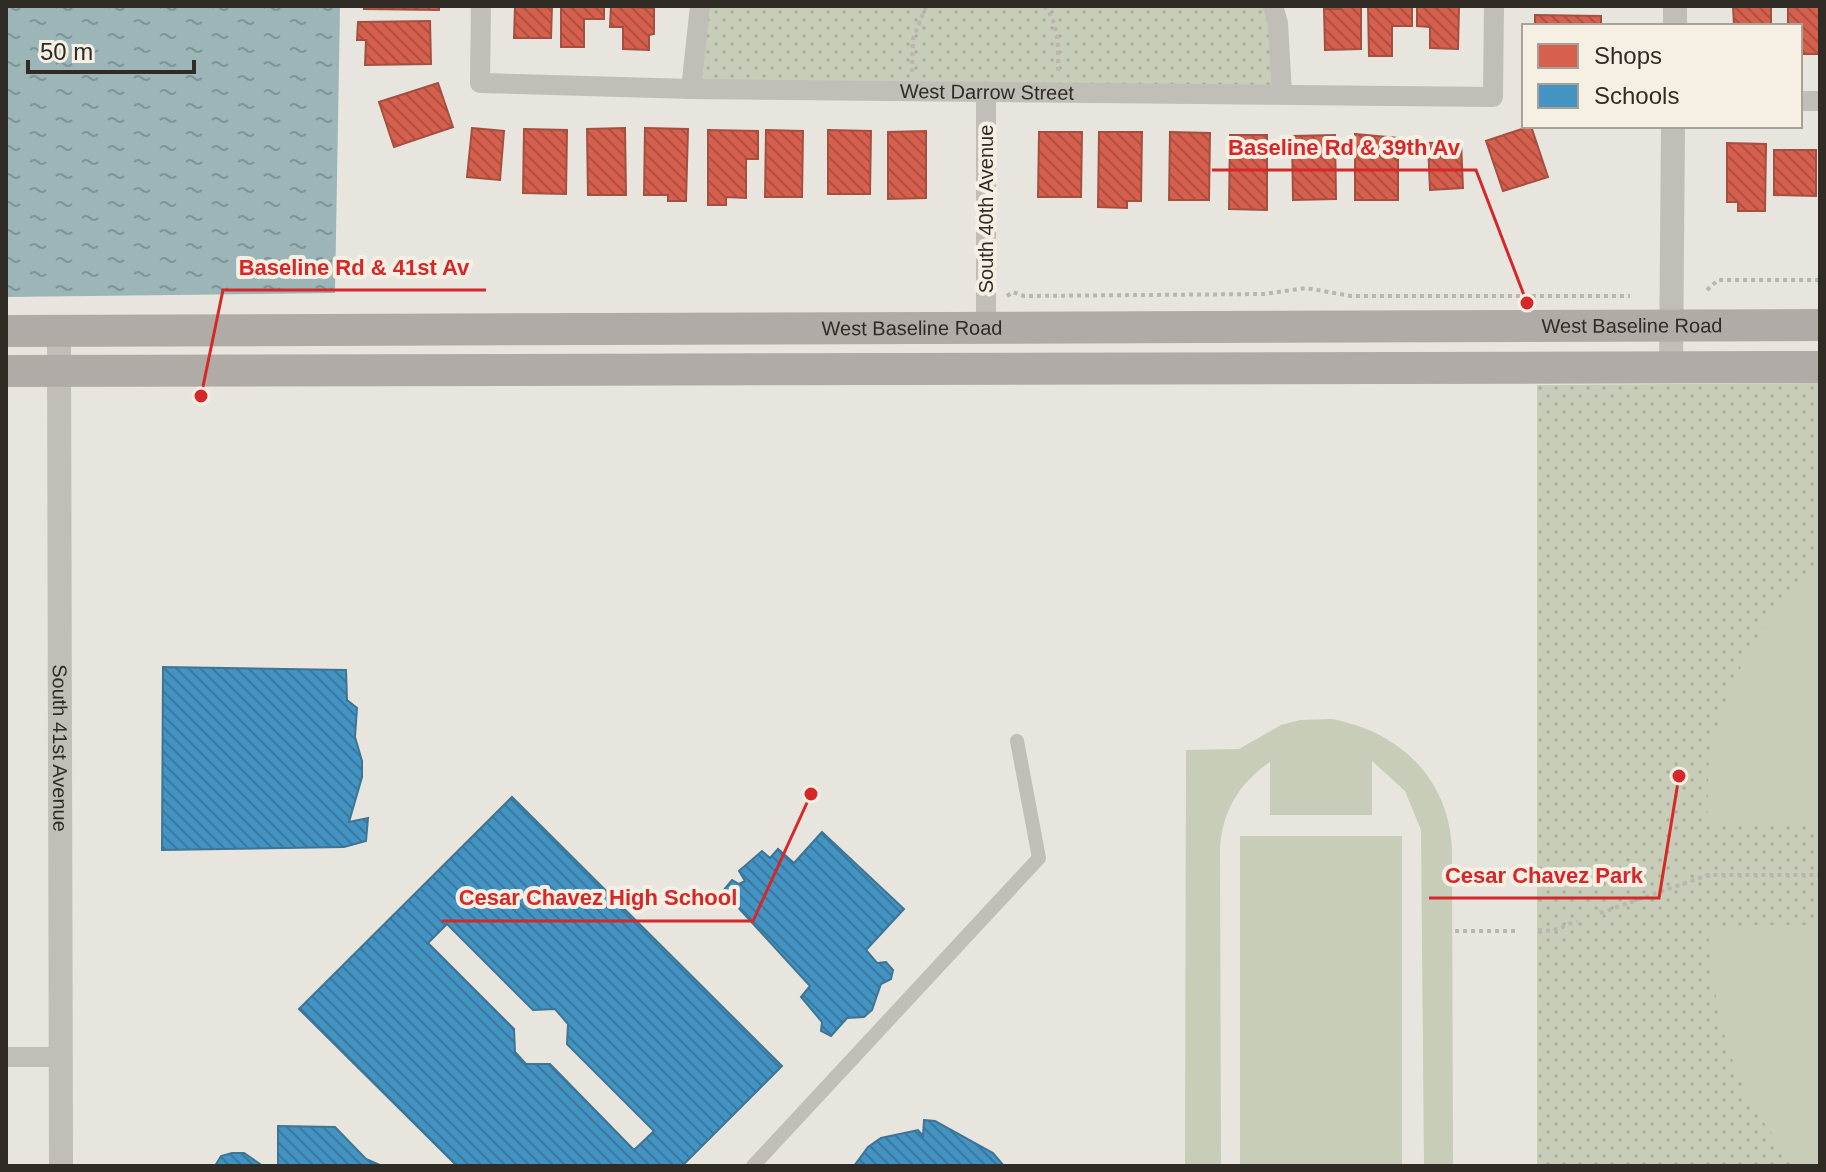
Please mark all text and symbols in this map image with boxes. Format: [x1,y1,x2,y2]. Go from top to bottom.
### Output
scale bar [28,24,194,74]
legend [1522,24,1802,128]
text: 50 m [40,38,93,65]
text: Shops [1594,42,1662,69]
street label: West Darrow Street [900,80,1075,104]
text: Schools [1594,82,1679,109]
callout: Baseline Rd & 39th Av [1212,124,1476,170]
street label: South 40th Avenue [975,125,997,293]
text: Baseline Rd & 39th Av [1228,135,1461,160]
callout: Baseline Rd & 41st Av [223,244,486,290]
text: Baseline Rd & 41st Av [239,255,470,280]
street label: West Baseline Road [1542,314,1722,337]
street label: West Baseline Road [822,317,1002,339]
street label: South 41st Avenue [49,664,71,832]
callout: Cesar Chavez Park [1429,852,1659,898]
text: Cesar Chavez Park [1445,863,1644,888]
callout: Cesar Chavez High School [442,875,753,921]
text: Cesar Chavez High School [459,885,737,910]

